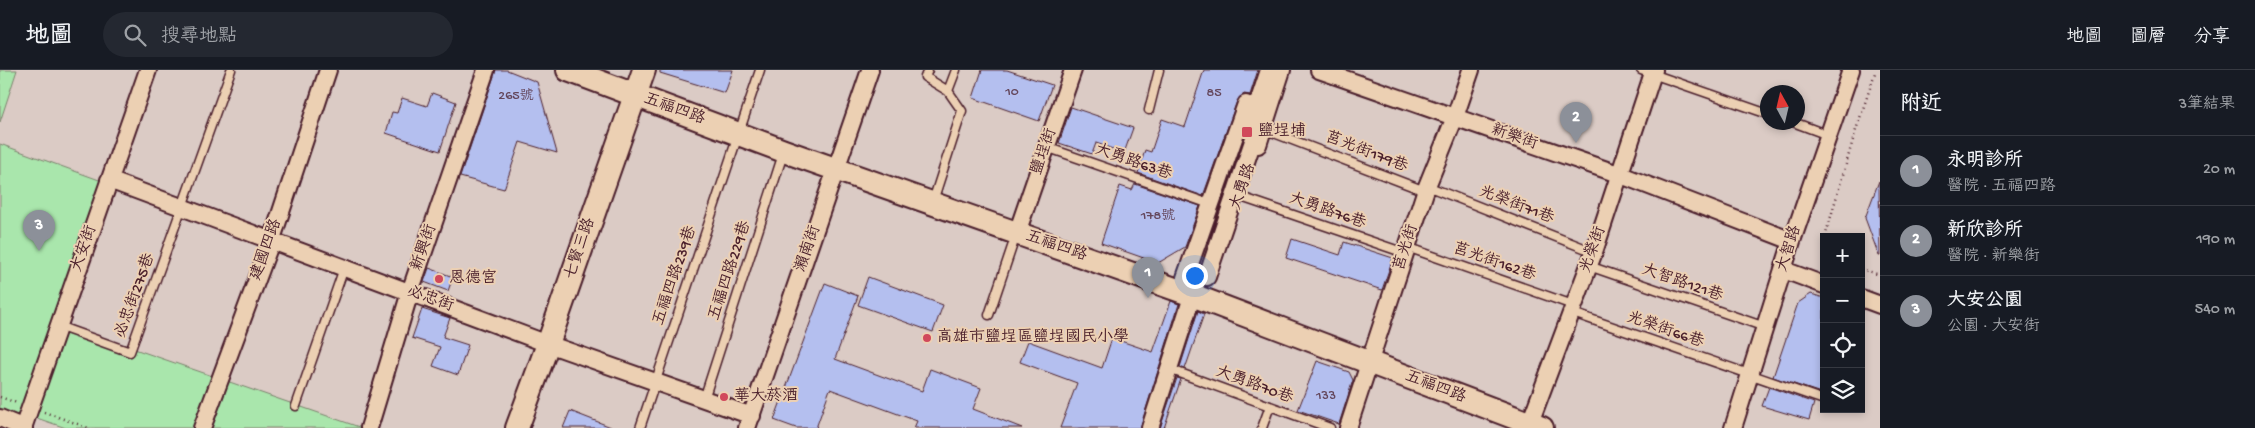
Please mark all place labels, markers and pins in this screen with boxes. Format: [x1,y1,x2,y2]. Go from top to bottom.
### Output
pin: 2 [1560,102,1592,143]
place label: 鹽埕埔 [1258,121,1306,142]
marker: 鹽埕埔 [1240,125,1254,139]
pin: 3 [23,210,55,251]
pin: 1 [1132,257,1164,298]
place label: 恩德宮 [449,268,497,289]
marker: 恩德宮 [433,273,445,285]
place label: 高雄市鹽埕區鹽埕國民小學 [937,327,1129,348]
marker: 高雄市鹽埕區鹽埕國民小學 [921,332,933,344]
place label: 華大菸酒 [734,386,798,407]
marker: 華大菸酒 [718,391,730,403]

